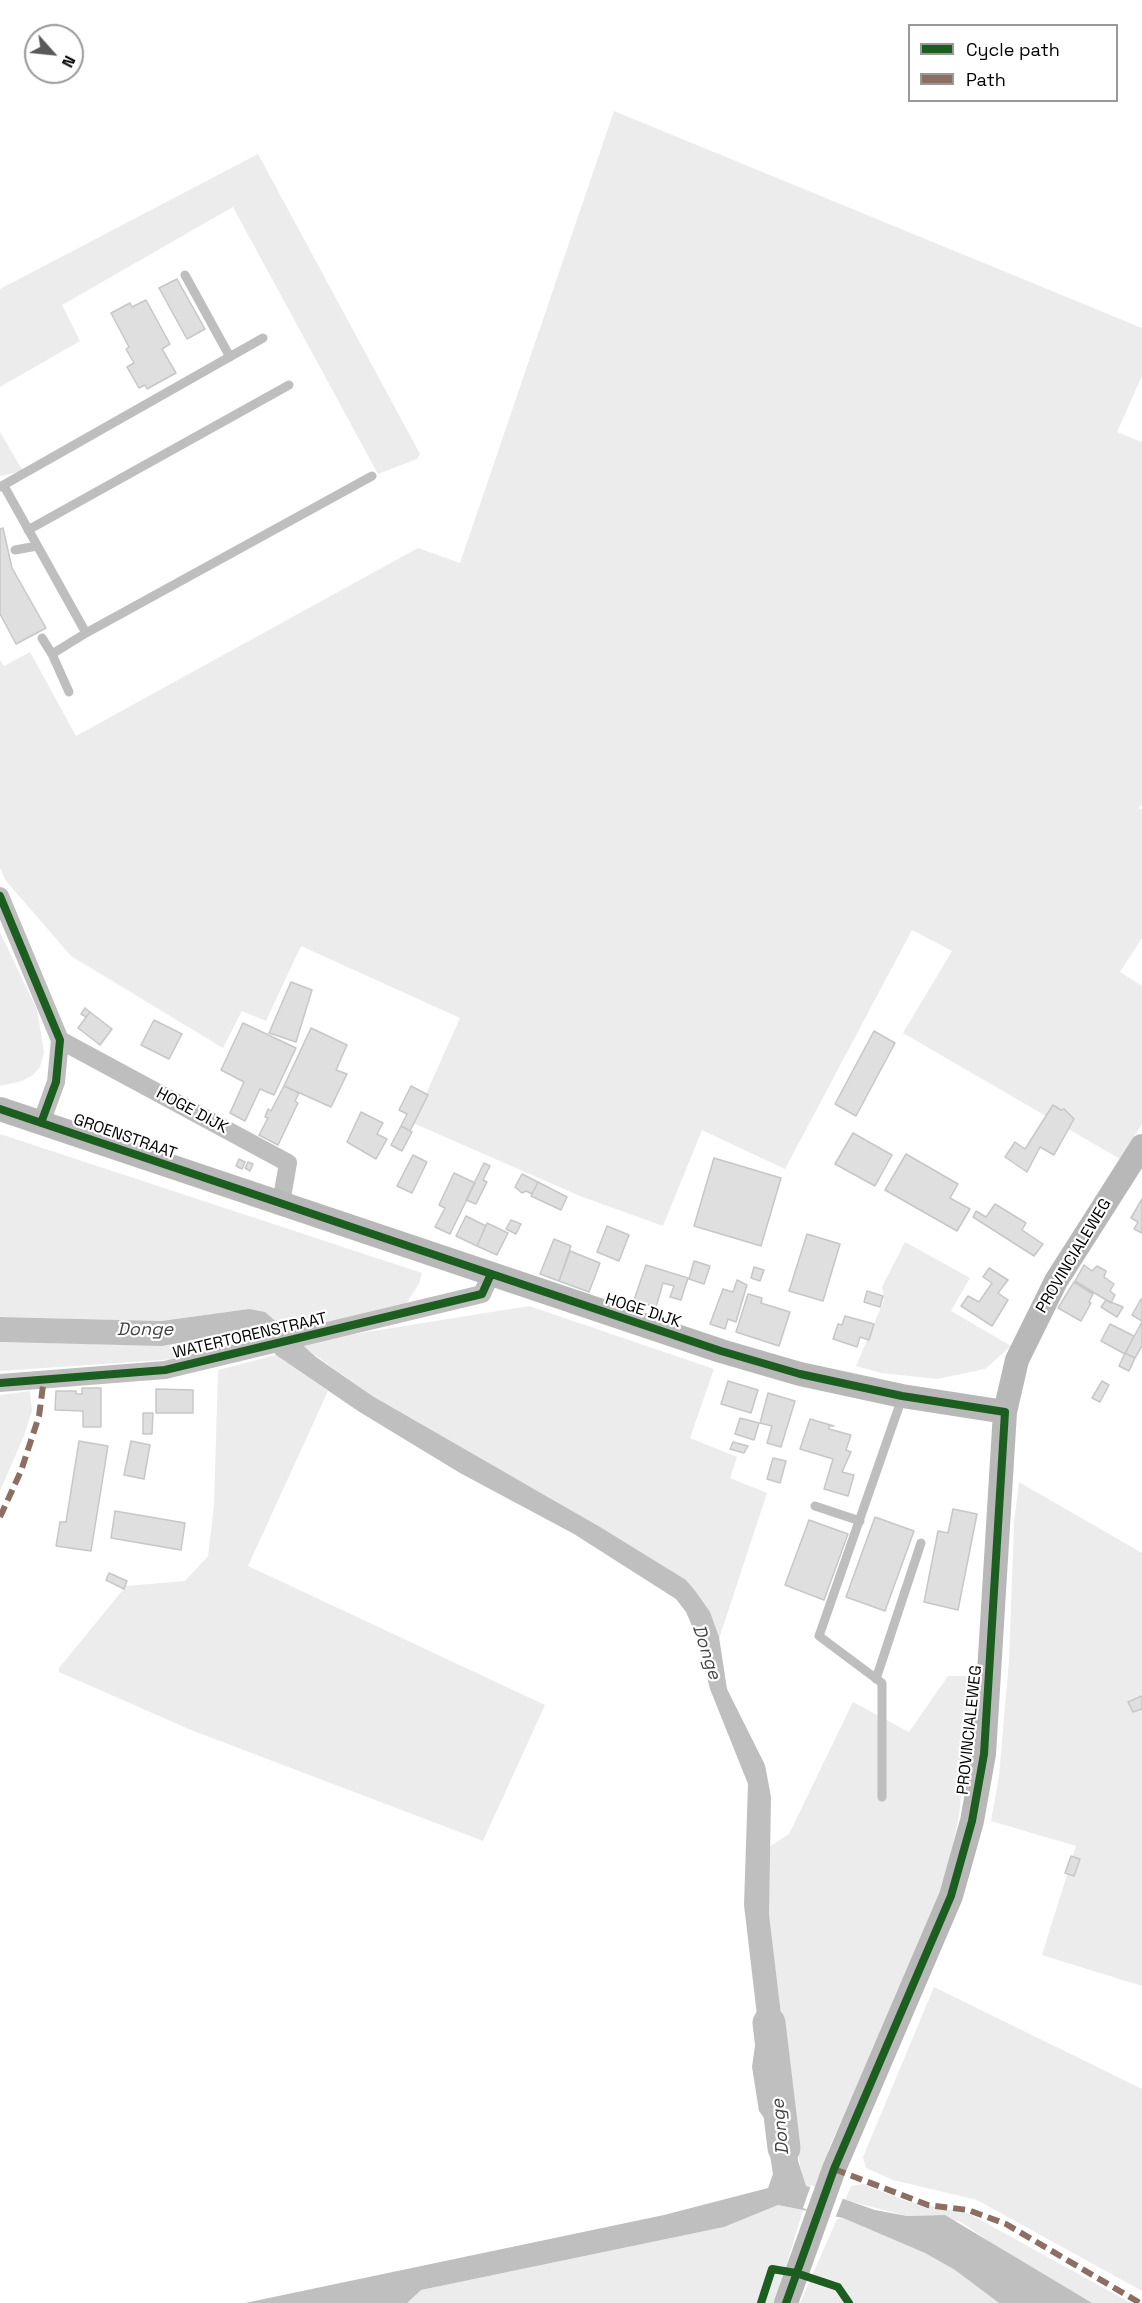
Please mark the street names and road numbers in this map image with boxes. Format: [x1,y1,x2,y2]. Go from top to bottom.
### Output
street label: HOGE DIJK [153,1084,231,1138]
street label: GROENSTRAAT [71,1110,179,1164]
street label: PROVINCIALEWEG [1032,1195,1116,1317]
street label: HOGE DIJK [603,1290,683,1332]
street label: WATERTORENSTRAAT [171,1309,329,1363]
street label: PROVINCIALEWEG [954,1664,986,1796]

